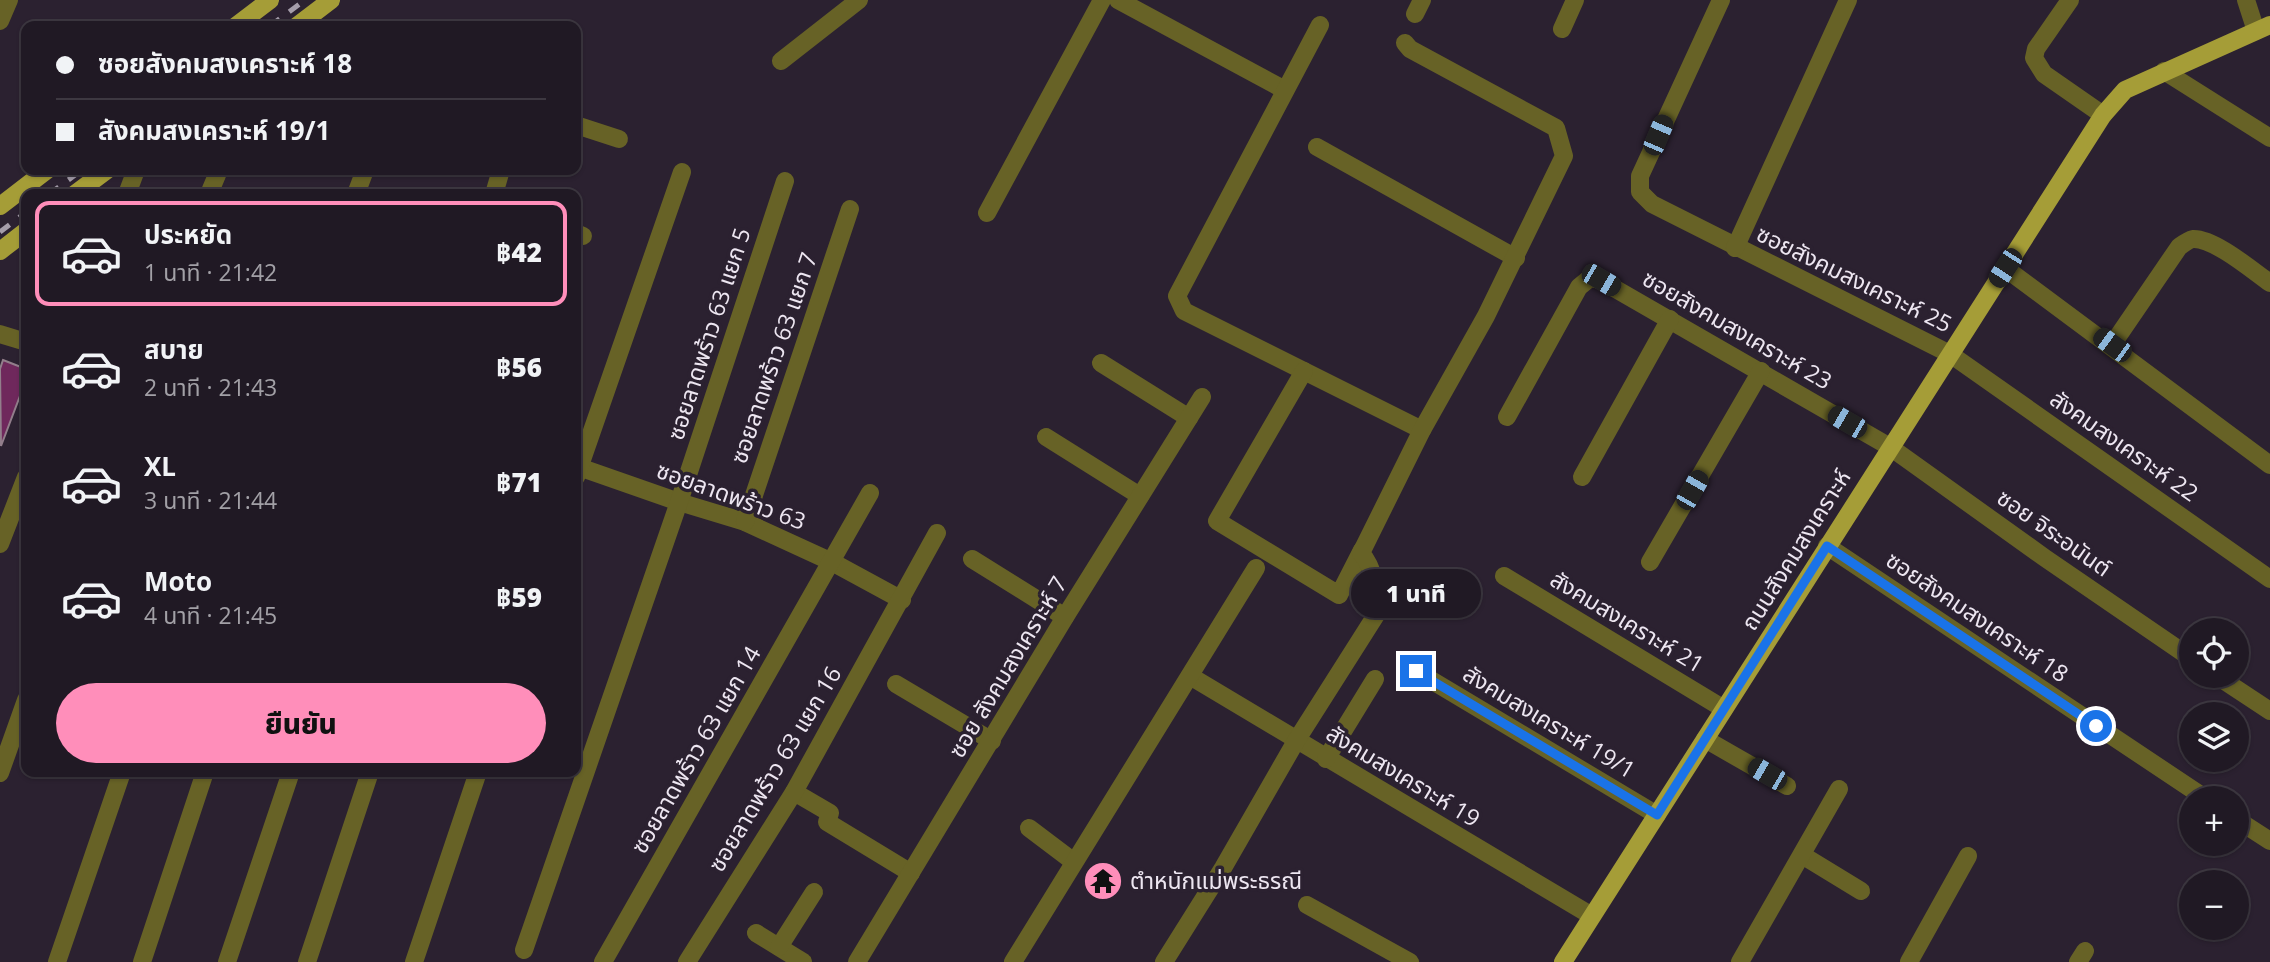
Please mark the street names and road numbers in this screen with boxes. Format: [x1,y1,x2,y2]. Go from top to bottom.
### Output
street label: ซอยสังคมสงเคราะห์ 25 [1751,217,1957,339]
street label: ซอยลาดพร้าว 63 แยก 5 [659,223,757,444]
street label: ซอยลาดพร้าว 63 แยก 7 [722,248,824,468]
street label: ซอยสังคมสงเคราะห์ 23 [1637,262,1838,396]
street label: สังคมสงเคราะห์ 22 [2044,382,2205,508]
street label: ซอยลาดพร้าว 63 [652,453,810,537]
street label: ถนนสังคมสงเคราะห์ [1733,463,1858,636]
street label: ซอย จิระอนันต์ [1991,481,2118,583]
street label: ซอยสังคมสงเคราะห์ 18 [1880,543,2075,689]
street label: สังคมสงเคราะห์ 21 [1545,563,1710,680]
street label: ซอย สังคมสงเคราะห์ 7 [940,570,1074,763]
street label: ซอยลาดพร้าว 63 แยก 14 [623,640,768,859]
street label: สังคมสงเคราะห์ 19/1 [1457,657,1642,785]
street label: ซอยลาดพร้าว 63 แยก 16 [700,660,848,877]
street label: สังคมสงเคราะห์ 19 [1321,717,1486,834]

